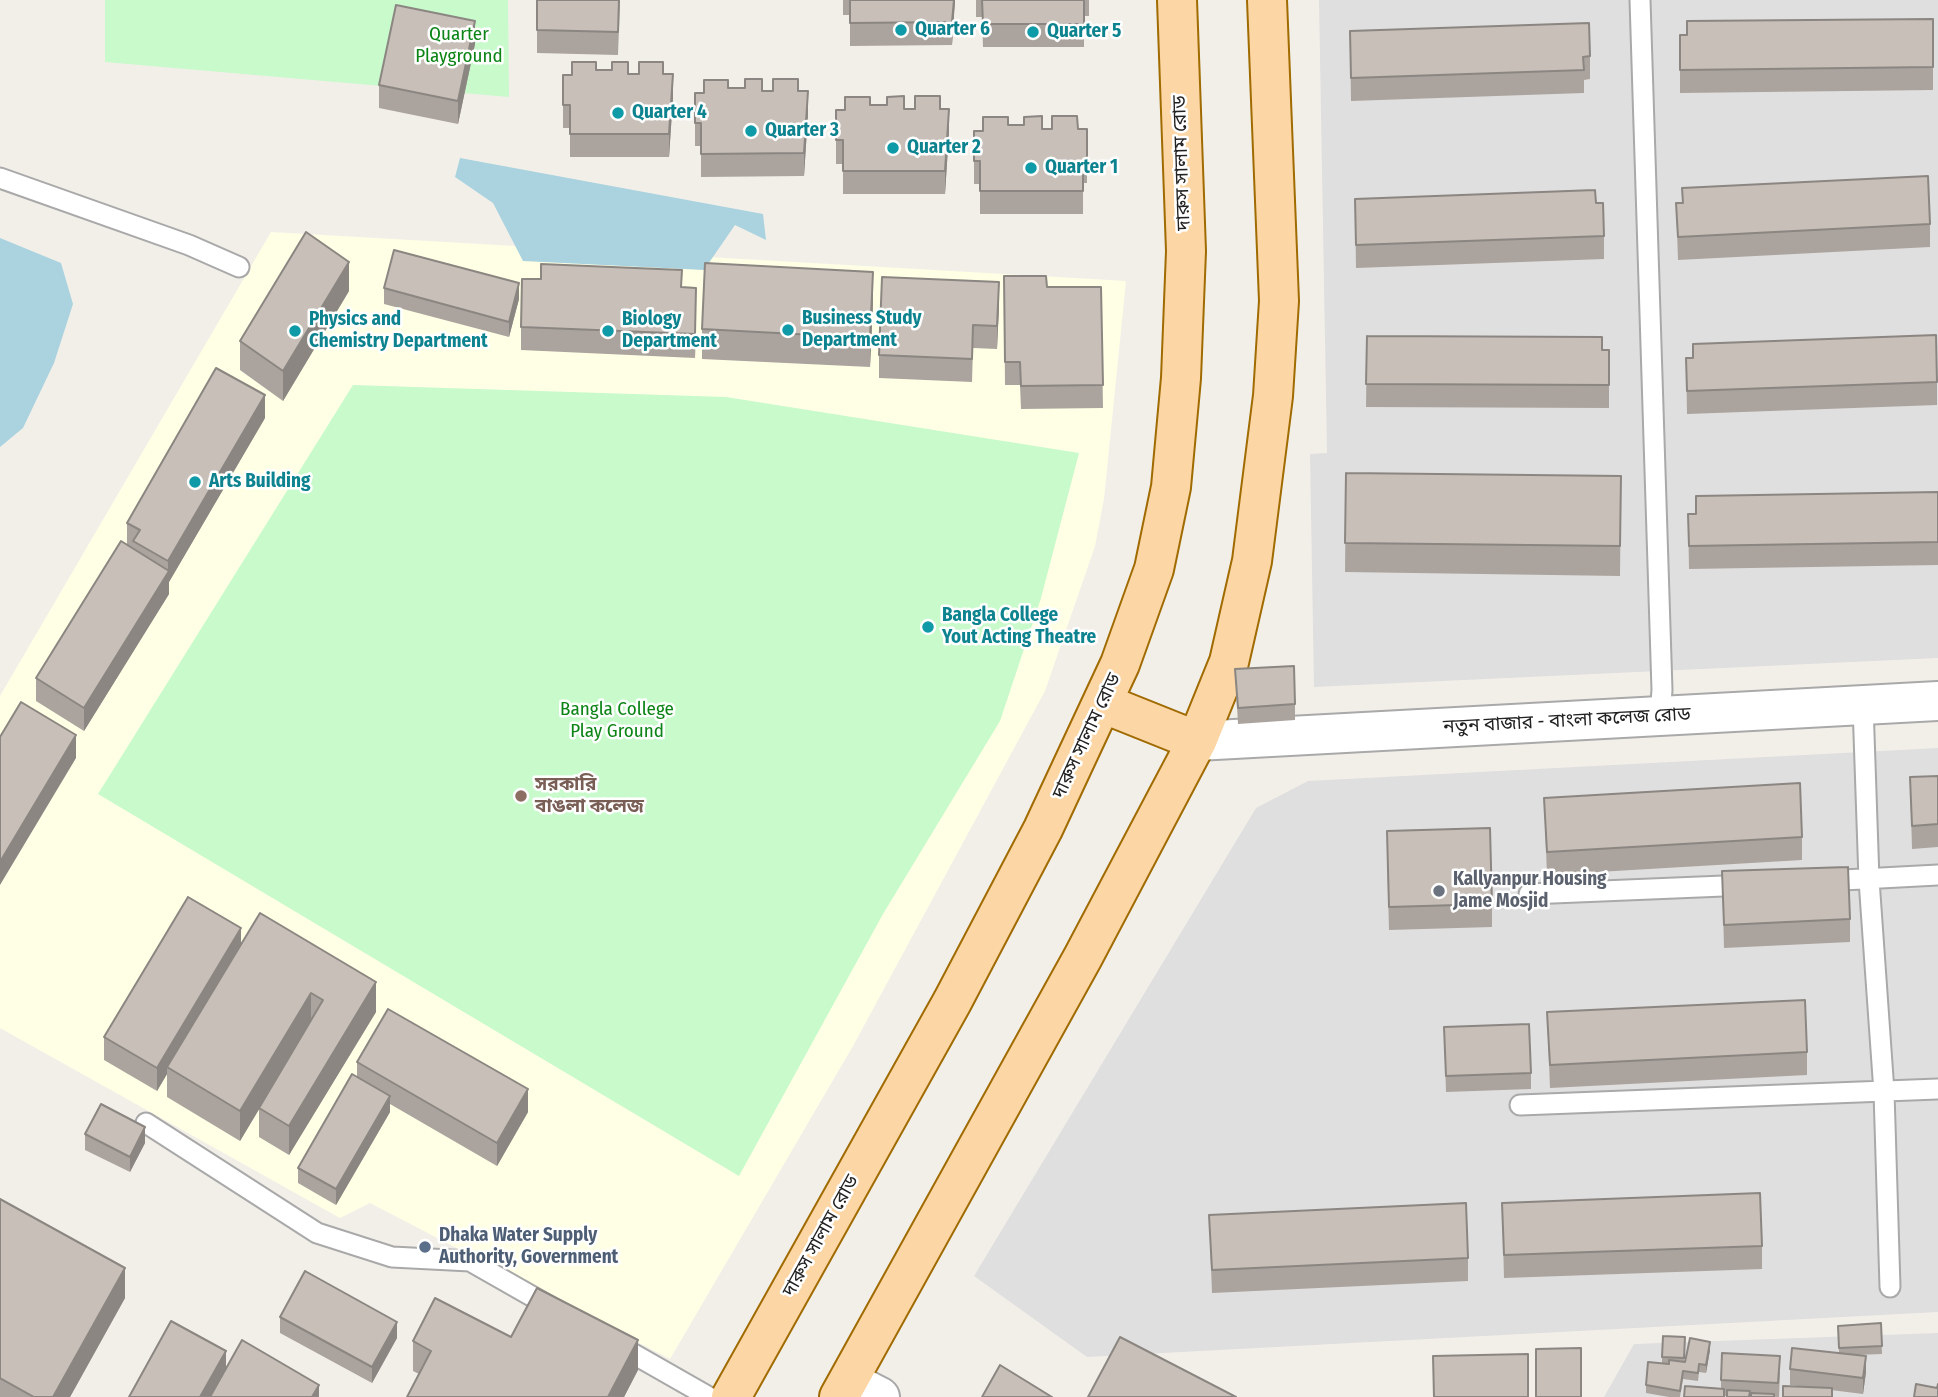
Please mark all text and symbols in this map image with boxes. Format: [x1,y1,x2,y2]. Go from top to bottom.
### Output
place label: Quarter 6 [915,19,990,41]
place label: Quarter 5 [1047,21,1121,43]
marker: Quarter 6 [893,22,909,38]
park label: Quarter Playground [415,24,503,68]
marker: Quarter 5 [1025,24,1041,40]
street label: দারুস সালাম রোড [1168,95,1196,231]
place label: Quarter 4 [632,102,707,124]
marker: Quarter 4 [610,105,626,121]
place label: Quarter 3 [765,120,839,142]
marker: Quarter 3 [743,123,759,139]
place label: Quarter 2 [907,137,981,159]
marker: Quarter 2 [885,140,901,156]
place label: Quarter 1 [1045,157,1118,179]
marker: Quarter 1 [1023,160,1039,176]
place label: Business Study Department [802,308,922,352]
place label: Physics and Chemistry Department [309,309,488,353]
place label: Biology Department [622,309,717,353]
marker: Business Study Department [780,322,796,338]
marker: Physics and Chemistry Department [287,323,303,339]
marker: Biology Department [600,323,616,339]
place label: Arts Building [209,471,310,493]
marker: Arts Building [187,474,203,490]
place label: Bangla College Yout Acting Theatre [942,605,1096,649]
marker: Bangla College Yout Acting Theatre [920,619,936,635]
street label: দারুস সালাম রোড [1048,670,1126,802]
park label: Bangla College Play Ground [560,699,674,743]
street label: নতুন বাজার - বাংলা কলেজ রোড [1443,703,1691,739]
place label: সরকারি বাঙলা কলেজ [535,774,644,818]
marker: সরকারি বাঙলা কলেজ [513,788,529,804]
place label: Kallyanpur Housing Jame Mosjid [1453,869,1607,913]
marker: Kallyanpur Housing Jame Mosjid [1431,883,1447,899]
street label: দারুস সালাম রোড [778,1171,864,1301]
place label: Dhaka Water Supply Authority, Government [439,1225,618,1269]
marker: Dhaka Water Supply Authority, Government [417,1239,433,1255]

